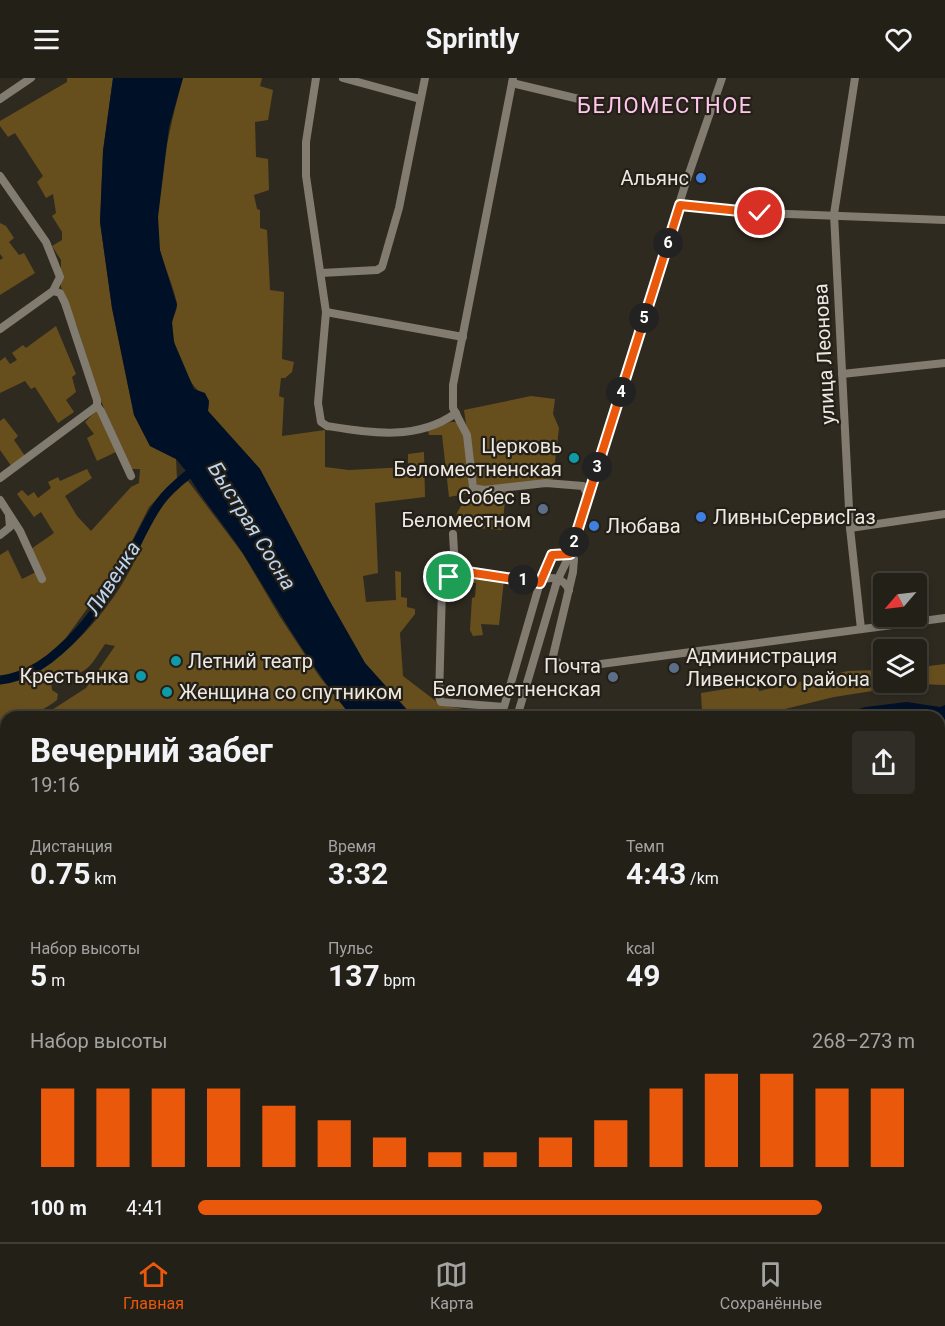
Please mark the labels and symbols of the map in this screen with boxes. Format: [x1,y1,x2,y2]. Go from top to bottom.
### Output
district label: БЕЛОМЕСТНОЕ [577,93,753,118]
place label: Альянс [620,166,689,190]
marker: Альянс [694,171,708,185]
pin [734,187,785,238]
pin: 6 [653,228,683,258]
street label: улица Леонова [808,283,840,425]
pin: 5 [629,303,659,333]
pin: 4 [606,377,636,407]
place label: Церковь Беломестненская [393,434,562,481]
marker: Церковь Беломестненская [567,451,581,465]
pin: 3 [582,452,612,482]
water label: Быстрая Сосна [203,457,301,595]
place label: Собес в Беломестном [402,485,531,532]
marker: Собес в Беломестном [536,502,550,516]
place label: ЛивныСервисГаз [713,505,876,529]
marker: ЛивныСервисГаз [694,510,708,524]
place label: Любава [606,514,681,538]
marker: Любава [587,519,601,533]
pin: 2 [559,527,589,557]
water label: Ливенка [80,537,146,620]
pin [423,551,474,602]
pin: 1 [508,565,538,595]
north arrow [873,573,927,627]
place label: Администрация Ливенского района [686,644,870,691]
place label: Летний театр [188,649,313,673]
marker: Летний театр [169,654,183,668]
place label: Почта Беломестненская [432,654,601,701]
marker: Администрация Ливенского района [667,661,681,675]
place label: Крестьянка [19,664,129,688]
marker: Крестьянка [134,669,148,683]
marker: Почта Беломестненская [606,670,620,684]
place label: Женщина со спутником [179,680,402,704]
marker: Женщина со спутником [160,685,174,699]

